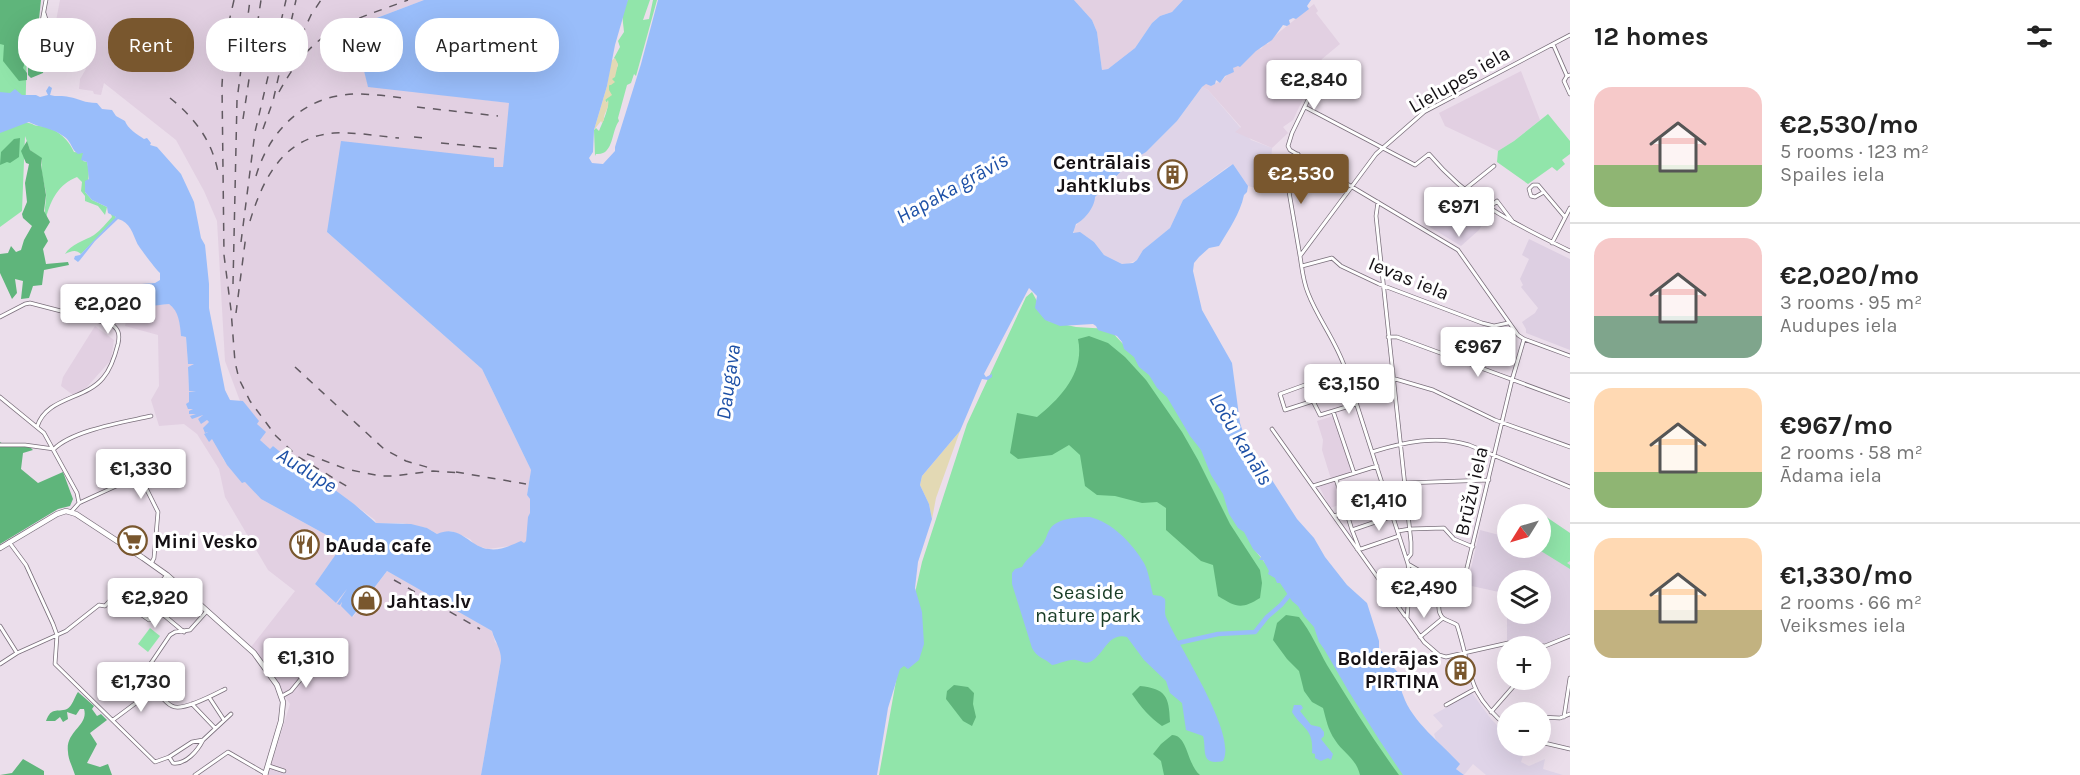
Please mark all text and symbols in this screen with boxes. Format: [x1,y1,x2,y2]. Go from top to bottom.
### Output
chip: Buy [18,18,96,72]
chip: Rent [108,18,194,72]
chip: Filters [206,18,308,72]
chip: New [320,18,403,72]
chip: Apartment [415,18,559,72]
icon: filters [2023,20,2056,53]
text: 12 homes [1594,21,1709,52]
street label: Lielupes iela [1404,41,1514,118]
pin: €2,840 [1265,60,1363,111]
text: €2,840 [1280,68,1348,91]
text: €2,530/mo [1780,109,1918,140]
icon: home [1642,111,1714,183]
text: 5 rooms · 123 m² [1780,140,1929,163]
water label: Hapaka grāvis [892,147,1012,229]
place label: Centrālais Jahtklubs [1053,151,1151,197]
pin: €2,530 [1252,154,1350,205]
building icon: Centrālais Jahtklubs [1156,158,1188,190]
text: €2,530 [1268,162,1334,185]
text: Spailes iela [1780,163,1885,186]
pin: €971 [1423,187,1495,238]
text: €971 [1438,195,1480,218]
street label: Ievas iela [1365,252,1453,305]
text: €2,020/mo [1780,260,1919,291]
icon: home [1642,262,1714,334]
pin: €2,020 [59,284,157,335]
text: 3 rooms · 95 m² [1780,291,1922,314]
text: €2,020 [74,292,142,315]
text: Audupes iela [1780,314,1898,337]
pin: €967 [1442,327,1514,378]
text: €967 [1455,335,1501,358]
water label: Daugava [711,343,745,421]
pin: €3,150 [1300,364,1398,415]
text: €3,150 [1318,372,1380,395]
water label: Loču kanāls [1204,389,1278,489]
text: €967/mo [1780,410,1893,441]
icon: home [1642,412,1714,484]
text: 2 rooms · 58 m² [1780,441,1923,464]
water label: Audupe [273,442,342,498]
street label: Brūžu iela [1450,444,1493,538]
pin: €1,330 [92,449,190,500]
text: €1,330 [110,457,172,480]
text: Ādama iela [1780,464,1882,487]
pin: €1,410 [1330,481,1428,532]
text: €1,410 [1351,489,1407,512]
north arrow [1497,504,1551,558]
map controls [1497,504,1551,756]
supermarket icon: Mini Vesko [117,525,149,557]
restaurant icon: bAuda cafe [288,529,320,561]
place label: Mini Vesko [154,530,258,553]
place label: bAuda cafe [325,534,432,557]
text: €1,330/mo [1780,560,1913,591]
icon: home [1642,562,1714,634]
pin: €2,490 [1375,568,1473,619]
button: layers [1497,570,1551,624]
text: €2,490 [1391,576,1457,599]
pin: €2,920 [106,578,204,629]
park label: Seaside nature park [1035,581,1141,627]
shop icon: Jahtas.lv [350,585,382,617]
text: €2,920 [122,586,188,609]
place label: Jahtas.lv [387,590,472,613]
text: 2 rooms · 66 m² [1780,591,1922,614]
text: Veiksmes iela [1780,614,1906,637]
button: + [1497,636,1551,690]
pin: €1,310 [257,638,355,689]
text: €1,310 [277,646,335,669]
place label: Bolderājas PIRTIŅA [1337,647,1439,693]
building icon: Bolderājas PIRTIŅA [1444,654,1476,686]
pin: €1,730 [92,662,190,713]
text: €1,730 [111,670,171,693]
button: − [1497,702,1551,756]

